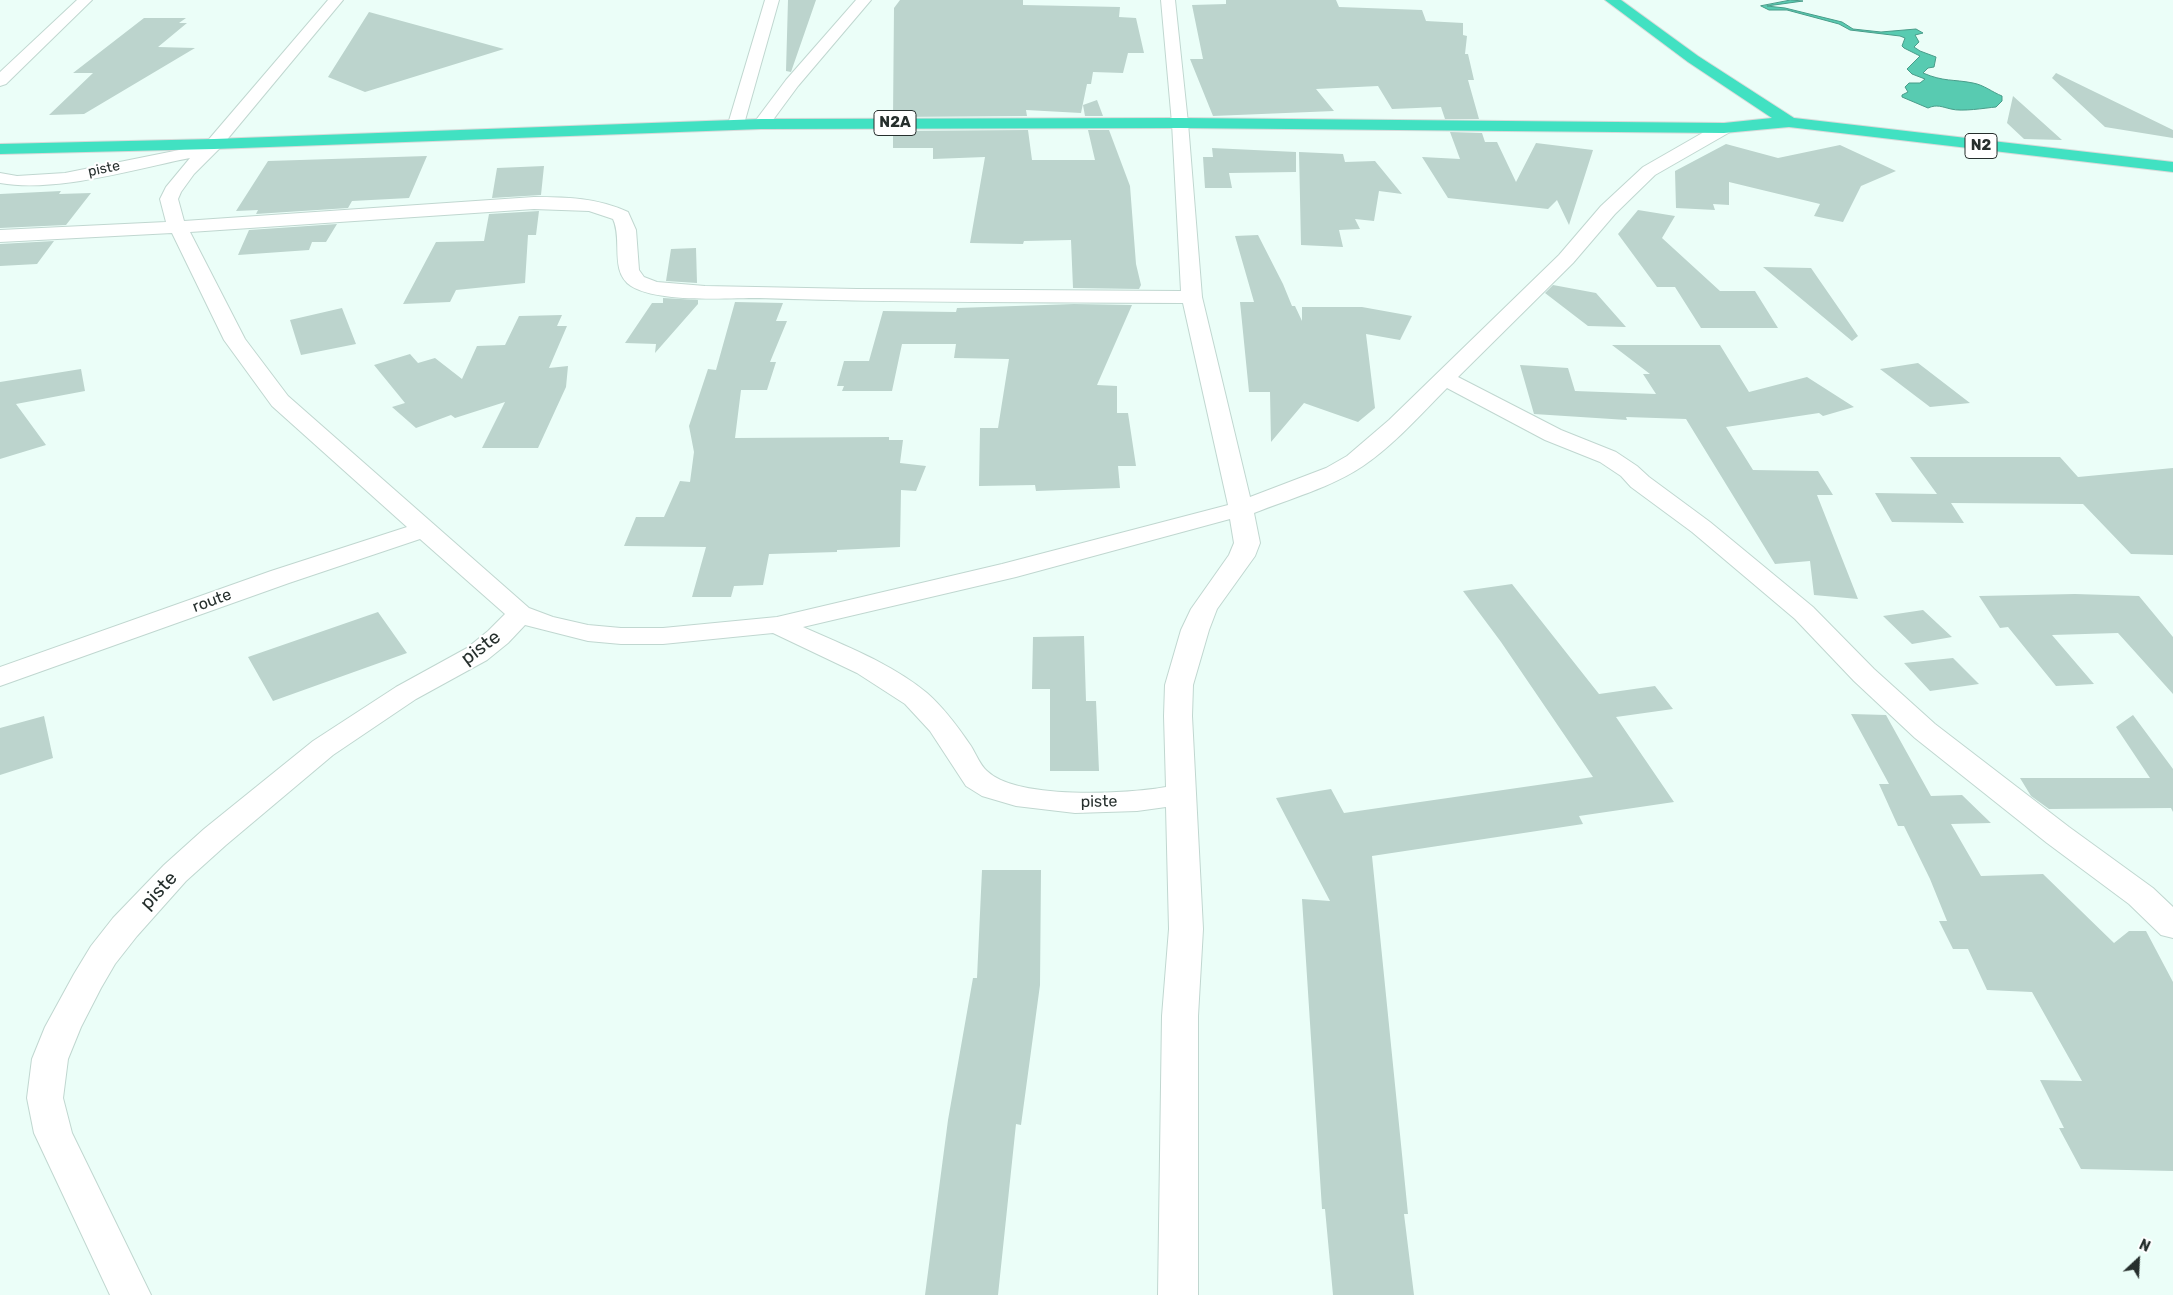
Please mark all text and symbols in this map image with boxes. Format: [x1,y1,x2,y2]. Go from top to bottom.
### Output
road number: N2A [874,110,916,136]
road number: N2 [1965,134,1997,158]
street label: piste [87,157,121,181]
street label: route [190,585,234,617]
street label: piste [457,626,505,670]
street label: piste [1080,792,1118,812]
street label: piste [136,867,182,915]
north arrow [2113,1235,2163,1285]
text: N [2136,1236,2153,1256]

